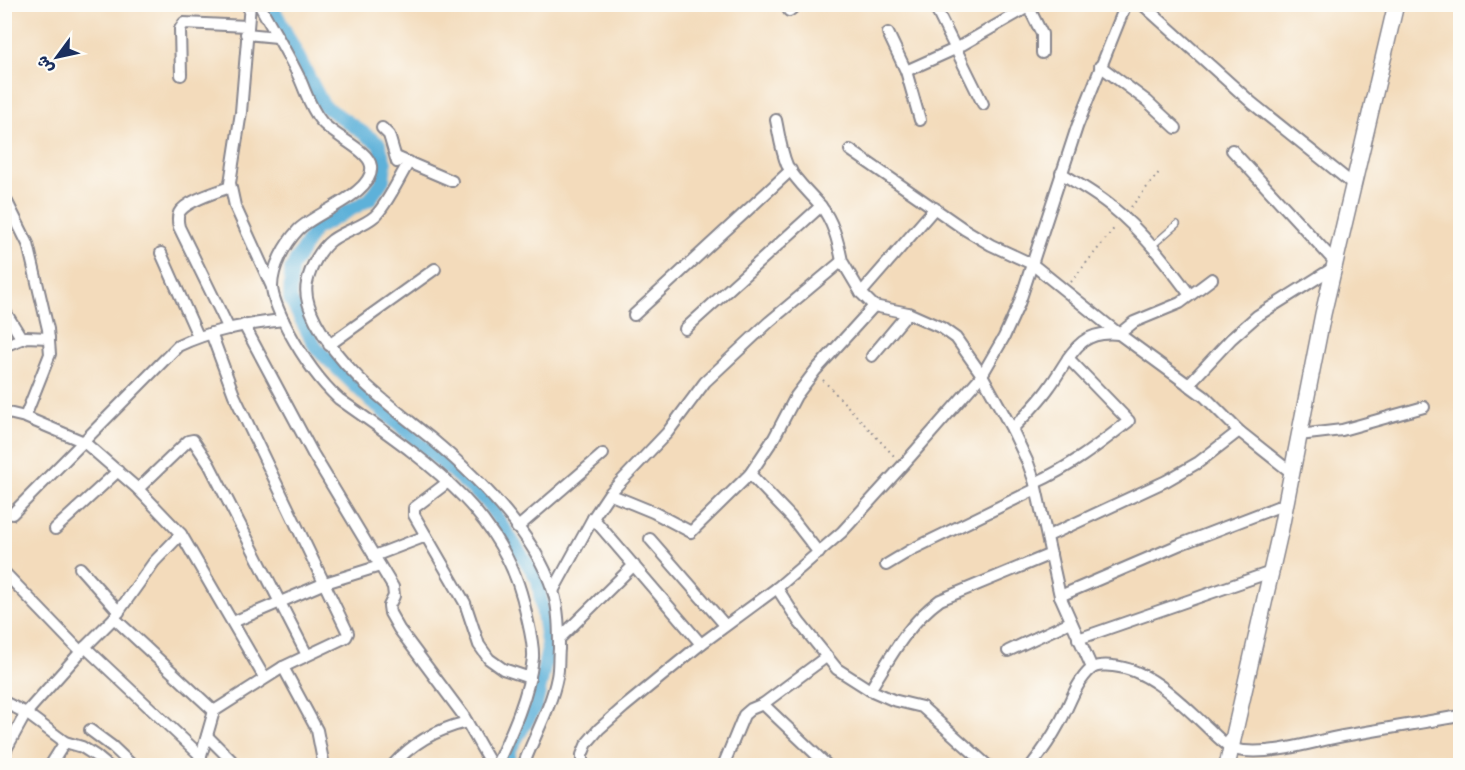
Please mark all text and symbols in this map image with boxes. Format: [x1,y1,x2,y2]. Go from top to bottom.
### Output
north arrow [27,27,87,87]
text: ش [31,52,58,78]

